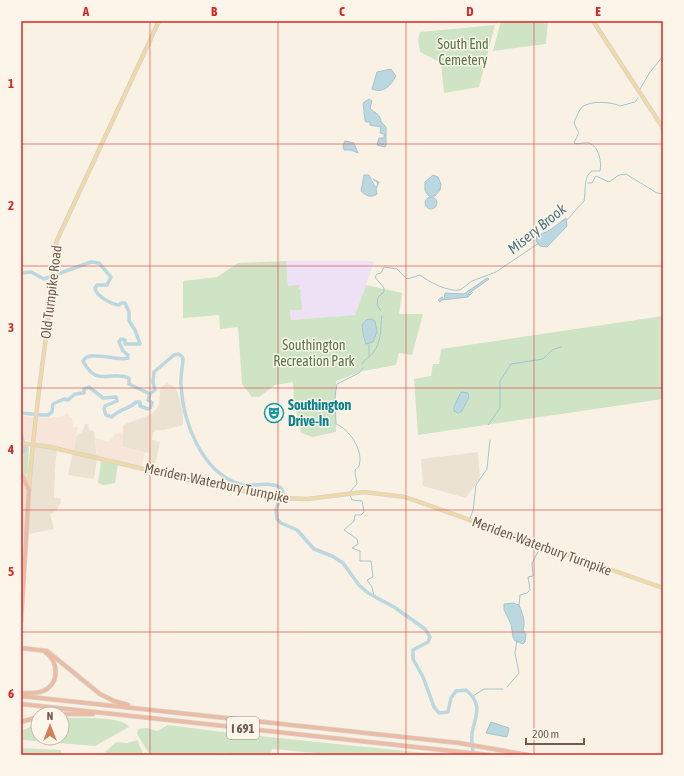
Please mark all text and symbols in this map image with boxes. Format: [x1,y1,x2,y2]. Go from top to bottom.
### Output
text: A [82,4,90,19]
text: B [211,4,218,19]
text: C [339,4,345,19]
text: D [466,4,474,19]
text: E [595,4,601,19]
park label: South End Cemetery [437,36,489,68]
text: 1 [8,76,14,91]
text: 2 [8,198,14,213]
water label: Misery Brook [504,200,570,257]
street label: Old Turnpike Road [37,244,65,340]
text: 3 [8,320,14,335]
park label: Southington Recreation Park [273,337,355,369]
place label: Southington Drive-In [288,397,352,429]
theatre icon: Southington Drive-In [263,402,285,424]
text: 4 [7,442,14,457]
street label: Meriden-Waterbury Turnpike [143,460,291,506]
street label: Meriden-Waterbury Turnpike [470,513,614,579]
text: 5 [8,564,14,579]
text: 6 [8,686,14,701]
north arrow [30,706,70,746]
text: N [47,710,53,722]
road number: I 691 [227,717,259,739]
scale bar [526,720,584,746]
text: 200 m [532,727,559,741]

